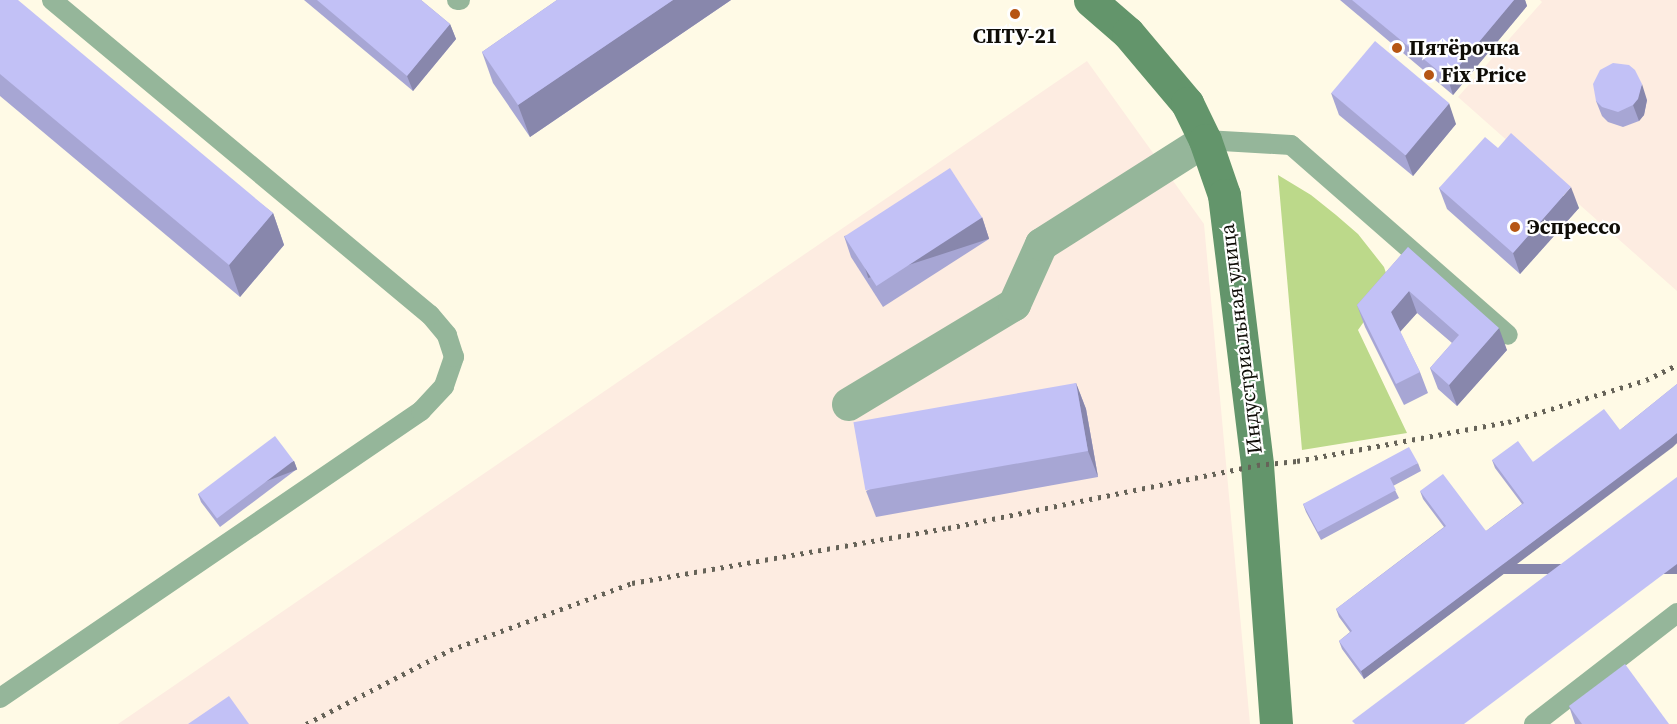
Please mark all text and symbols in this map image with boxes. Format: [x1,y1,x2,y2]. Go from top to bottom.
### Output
marker: СПТУ-21 [1008,7,1022,21]
place label: СПТУ-21 [973,23,1057,49]
place label: Пятёрочка [1409,35,1519,61]
marker: Пятёрочка [1390,41,1404,55]
place label: Fix Price [1441,62,1526,88]
marker: Fix Price [1422,68,1436,82]
place label: Эспрессо [1527,214,1621,240]
marker: Эспрессо [1508,220,1522,234]
street label: Индустриальная улица [1214,222,1268,456]

